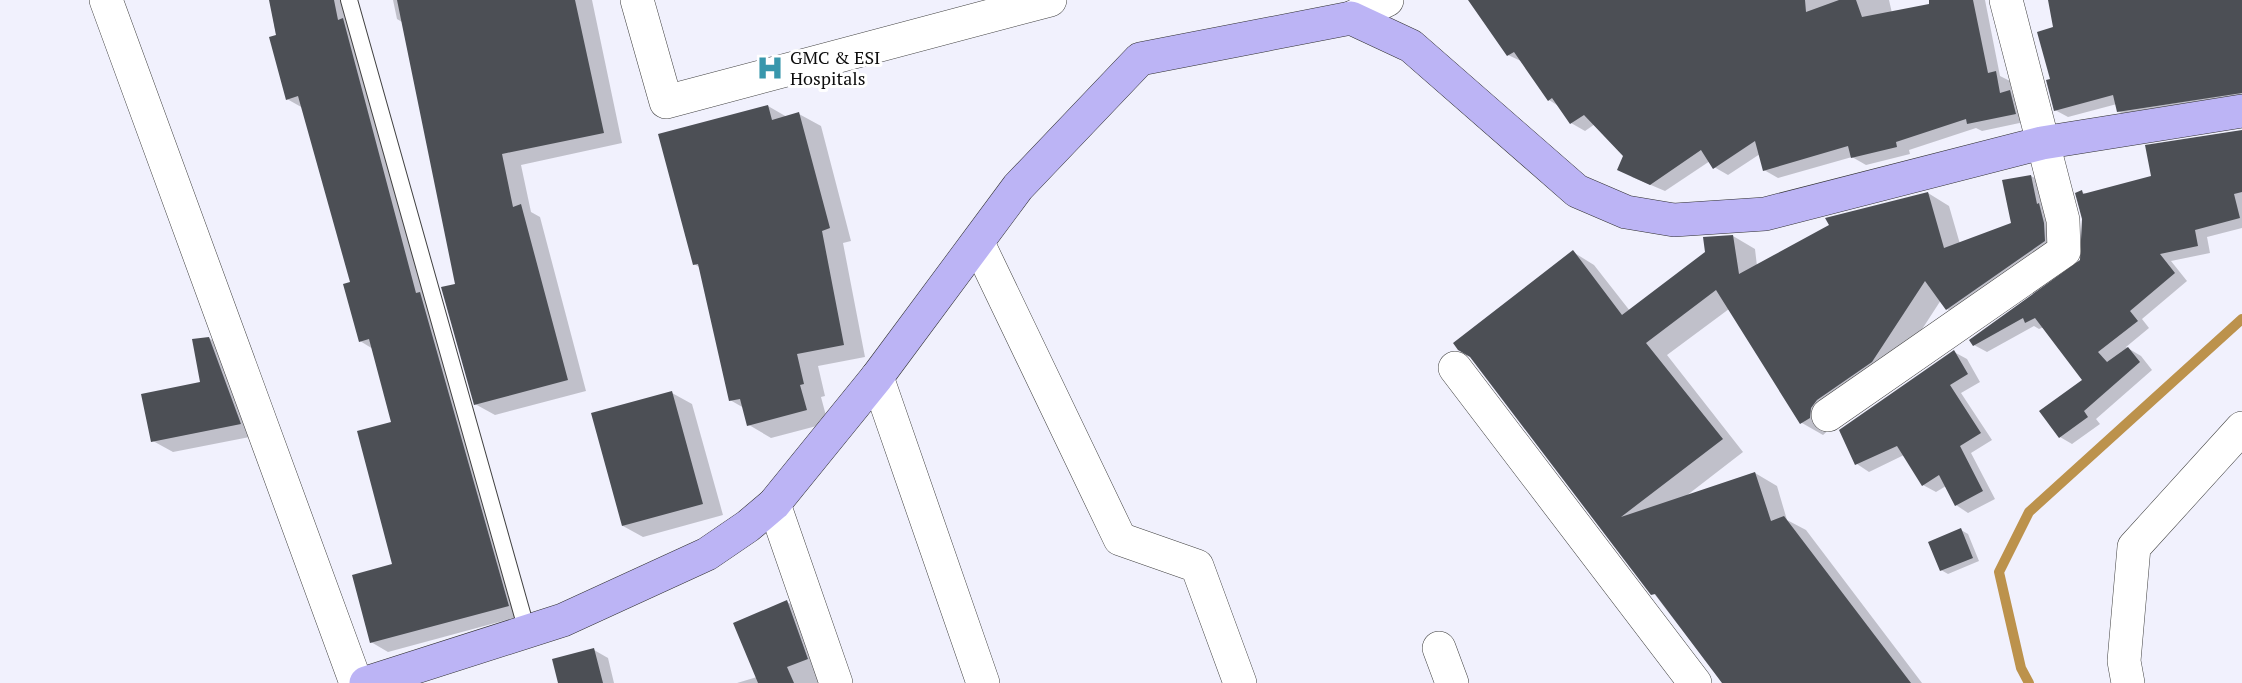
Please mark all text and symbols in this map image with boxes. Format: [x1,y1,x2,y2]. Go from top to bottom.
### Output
place label: GMC & ESI Hospitals [790,45,880,90]
hospital icon: GMC & ESI Hospitals [755,53,785,83]

